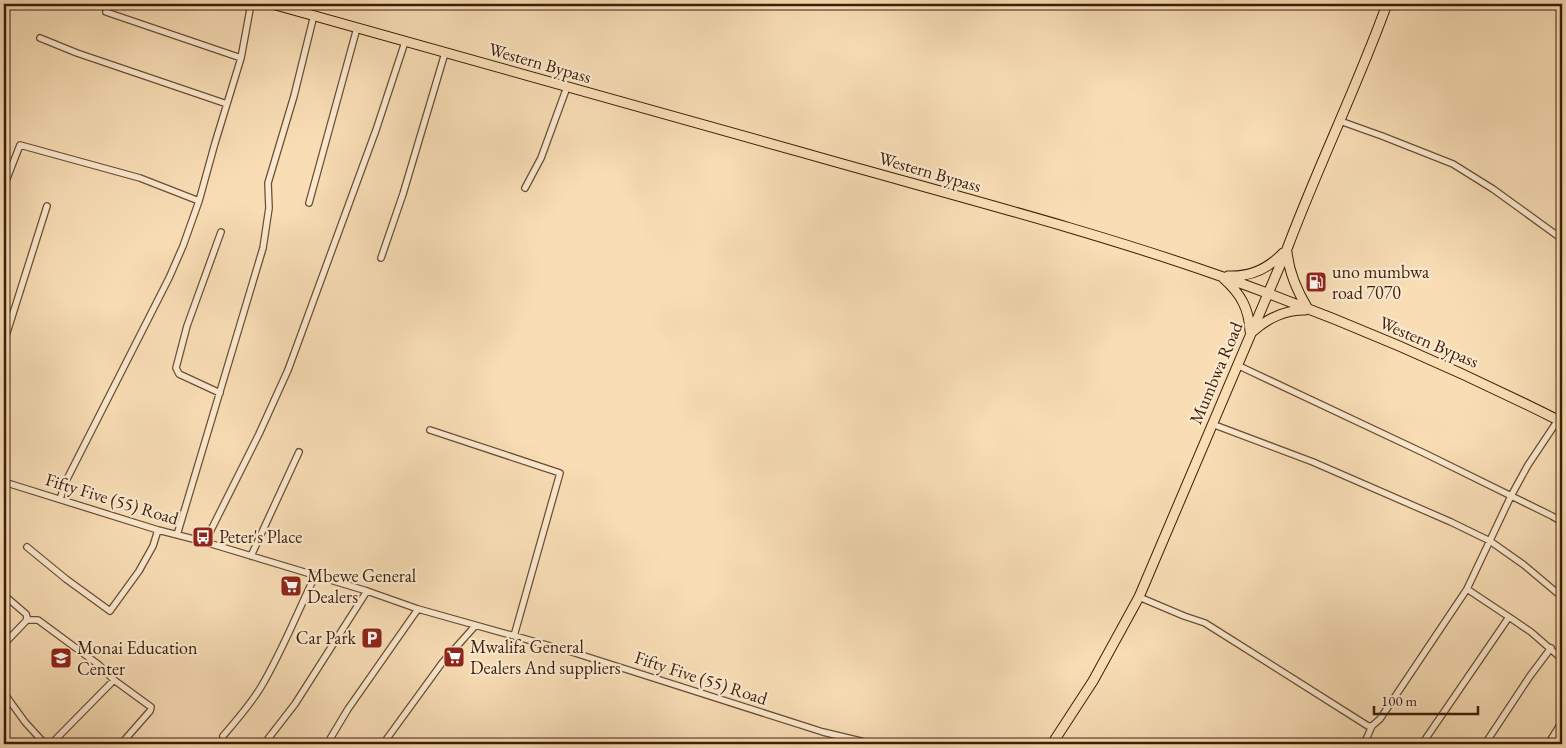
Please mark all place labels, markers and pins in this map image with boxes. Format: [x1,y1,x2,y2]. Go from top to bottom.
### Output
place label: uno mumbwa road 7070 [1332,260,1430,304]
fuel station icon: uno mumbwa road 7070 [1304,270,1328,294]
bus stop icon: Peter's Place [191,525,215,549]
place label: Peter's Place [219,525,302,548]
place label: Mbewe General Dealers [307,564,416,608]
supermarket icon: Mbewe General Dealers [279,574,303,598]
place label: Car Park [296,626,357,649]
parking icon: Car Park [360,626,384,650]
place label: Mwalifa General Dealers And suppliers [470,635,621,679]
place label: Monai Education Center [77,636,198,680]
supermarket icon: Mwalifa General Dealers And suppliers [442,645,466,669]
school or university icon: Monai Education Center [49,646,73,670]

